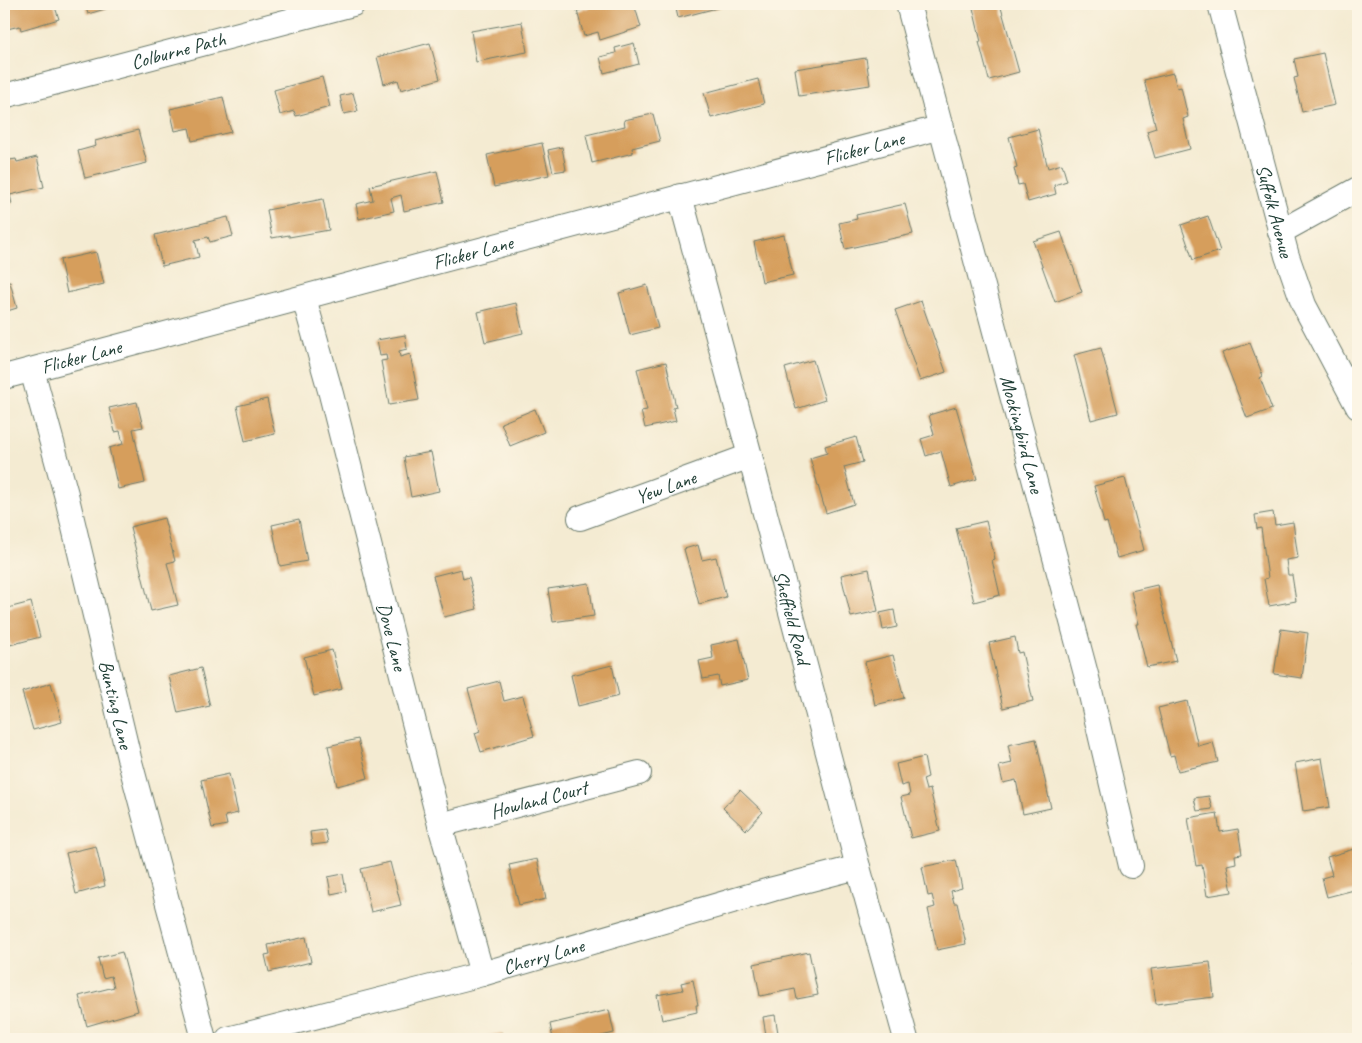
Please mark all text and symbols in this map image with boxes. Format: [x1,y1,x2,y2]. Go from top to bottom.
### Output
street label: Colburne Path [128,26,229,75]
street label: Flicker Lane [821,125,908,171]
street label: Suffolk Avenue [1250,162,1299,262]
street label: Flicker Lane [430,230,517,275]
street label: Flicker Lane [39,334,126,379]
street label: Mockingbird Lane [994,373,1050,497]
street label: Yew Lane [632,464,701,510]
street label: Sheffield Road [768,568,817,670]
street label: Dove Lane [371,600,413,675]
street label: Bunting Lane [93,658,139,753]
street label: Howland Court [488,774,593,824]
street label: Cherry Lane [500,932,588,980]

